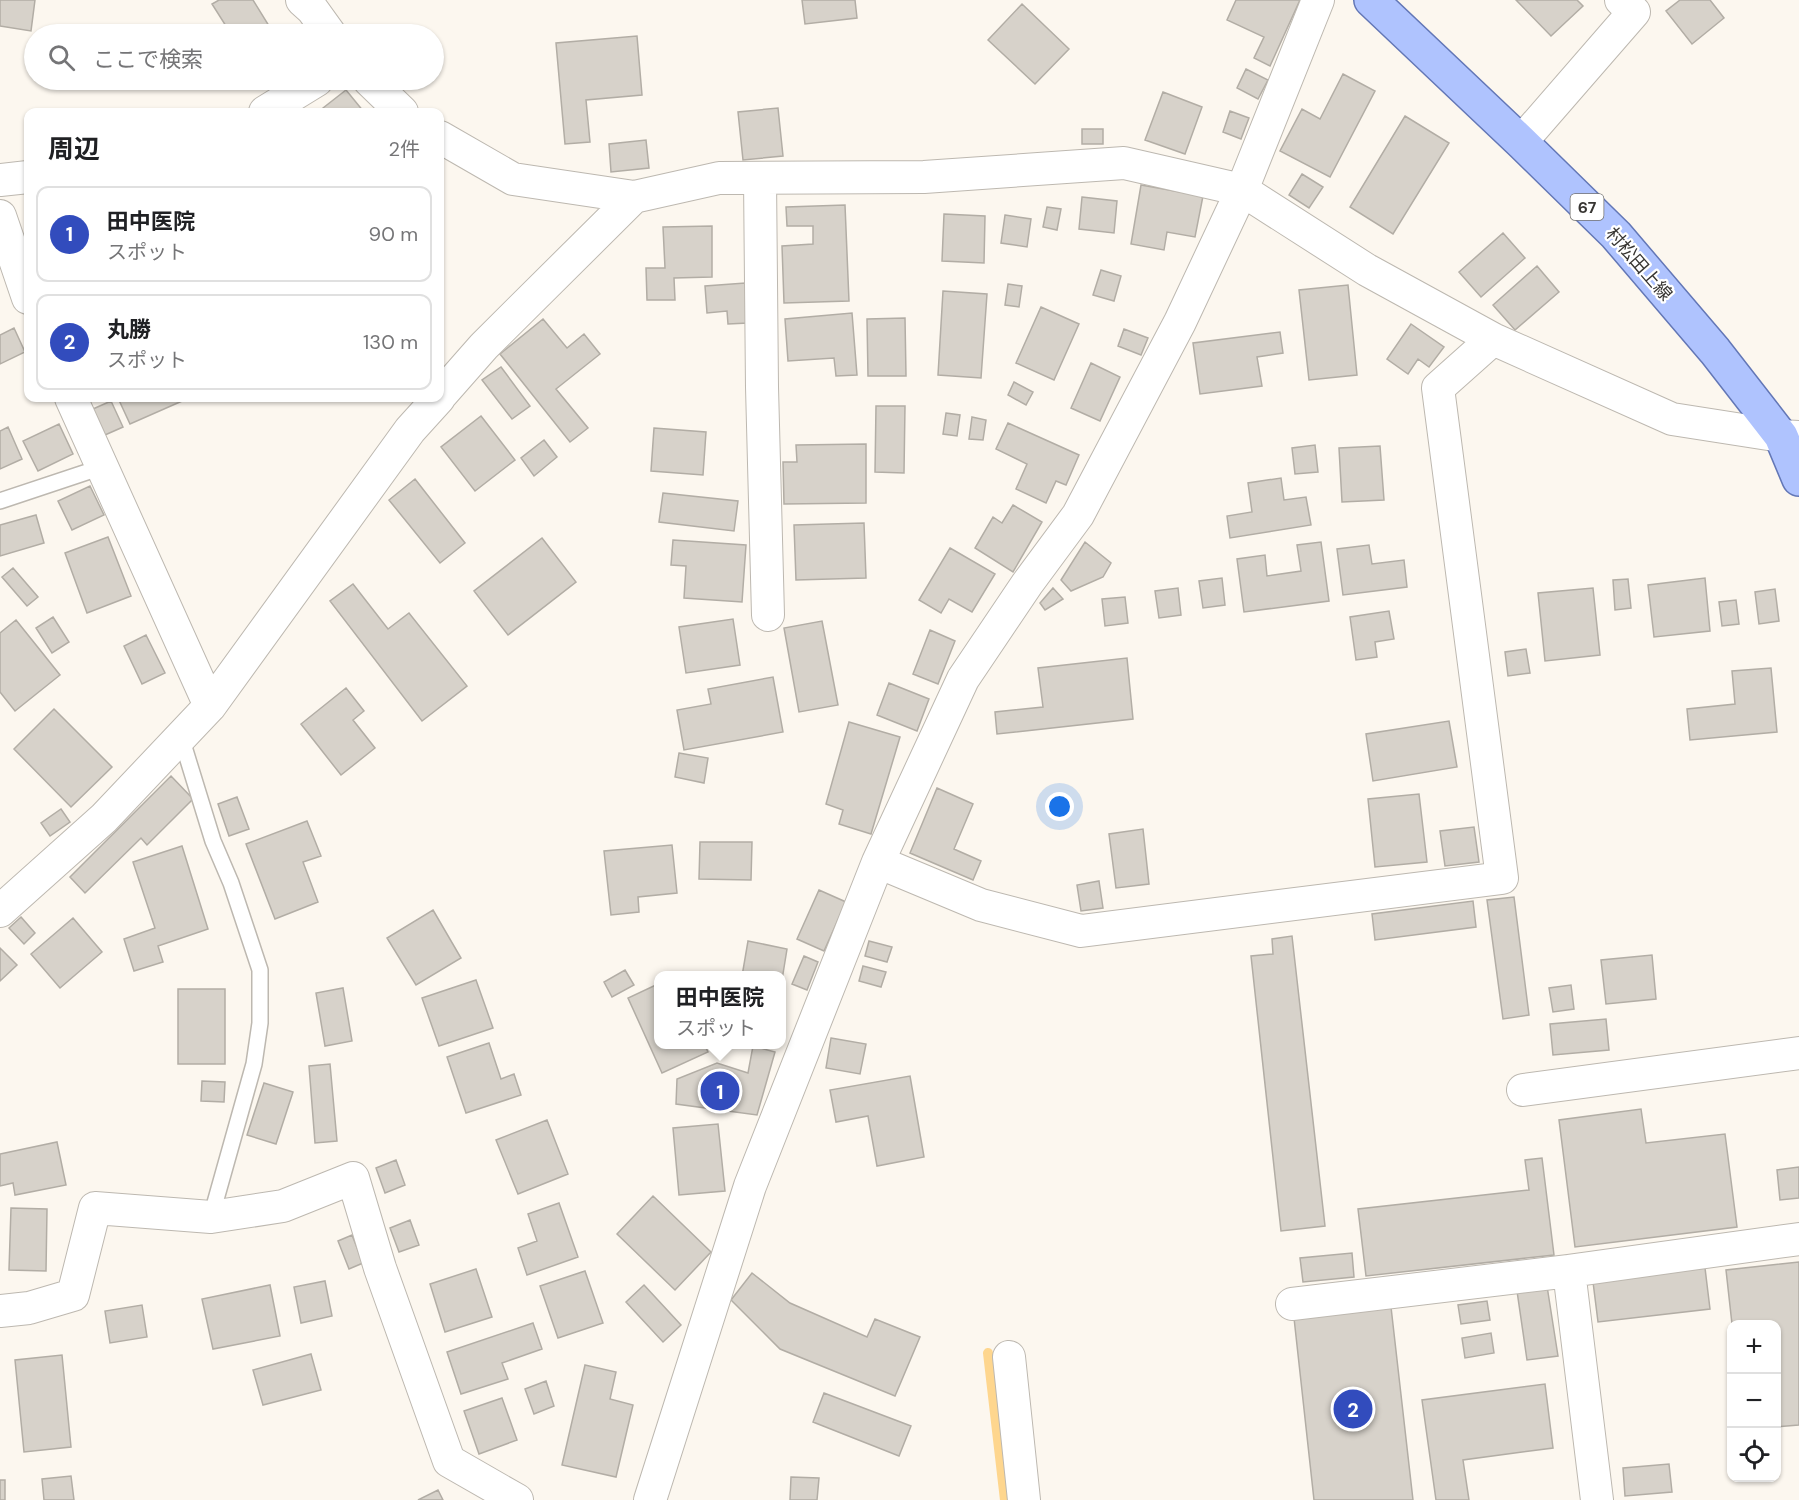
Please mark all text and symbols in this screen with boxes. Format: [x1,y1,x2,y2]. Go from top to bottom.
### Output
search box [24,24,444,90]
icon: search [45,41,78,74]
text: ここで検索 [93,45,203,74]
text: 周辺 [48,132,100,166]
text: 2件 [388,136,420,162]
road number: 67 [1570,194,1604,220]
text: 田中医院 [107,207,195,236]
text: 1 [66,221,73,247]
text: 90 m [369,221,418,247]
street label: 村松田上線 [1600,222,1678,306]
text: スポット [107,239,187,265]
text: 丸勝 [107,315,151,344]
text: 2 [64,329,75,355]
text: 130 m [363,329,418,355]
text: スポット [107,347,187,373]
your location [1045,792,1074,821]
popup [654,971,786,1049]
text: 田中医院 [676,983,764,1012]
text: スポット [676,1015,756,1041]
pin: 1 [700,1068,740,1114]
map controls [1727,1320,1781,1482]
button: + [1727,1320,1781,1374]
button: − [1727,1374,1781,1428]
pin: 2 [1334,1386,1372,1432]
button: locate [1727,1428,1781,1482]

